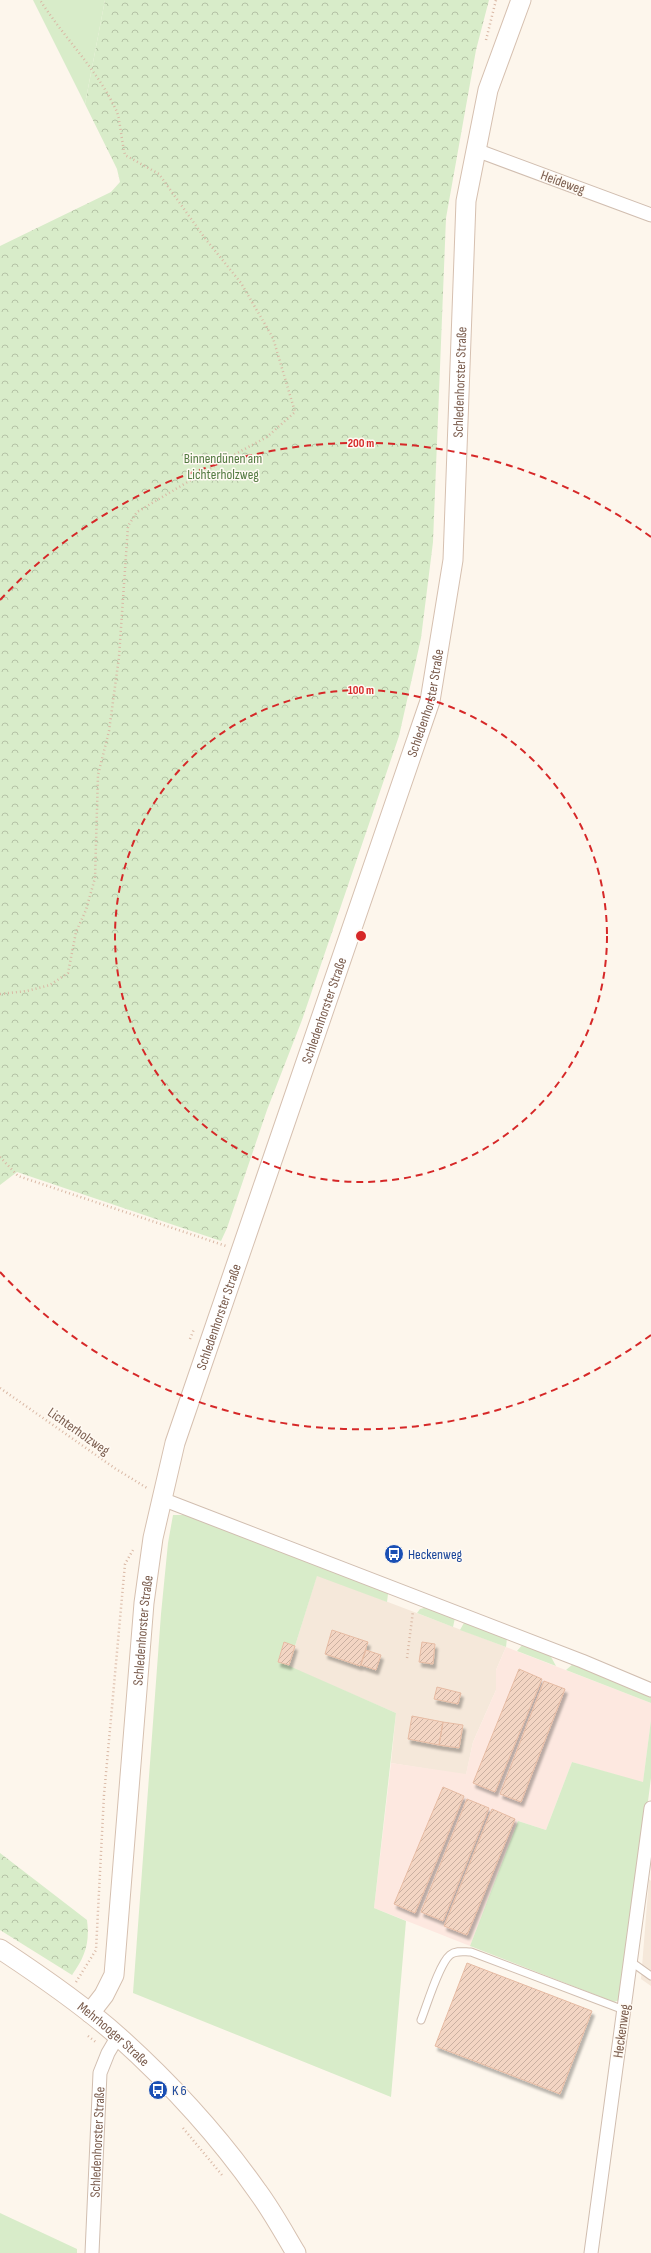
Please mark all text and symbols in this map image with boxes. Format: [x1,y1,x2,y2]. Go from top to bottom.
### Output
street label: Heideweg [538,167,588,198]
street label: Schledenhorster Straße [449,326,470,438]
text: 200 m [348,436,374,451]
park label: Binnendünen am Lichterholzweg [184,450,262,483]
street label: Schledenhorster Straße [403,648,447,759]
text: 100 m [348,683,374,698]
centre of rings [354,929,368,943]
street label: Schledenhorster Straße [298,955,350,1066]
street label: Schledenhorster Straße [193,1262,245,1372]
street label: Lichterholzweg [44,1404,113,1459]
bus stop icon: Heckenweg [383,1543,405,1565]
place label: Heckenweg [408,1546,463,1563]
street label: Schledenhorster Straße [129,1574,157,1686]
street label: Mehrhooger Straße [74,1998,153,2070]
street label: Heckenweg [609,2003,634,2059]
bus stop icon: K 6 [147,2079,169,2101]
place label: K 6 [172,2082,187,2099]
street label: Schledenhorster Straße [86,2086,108,2198]

